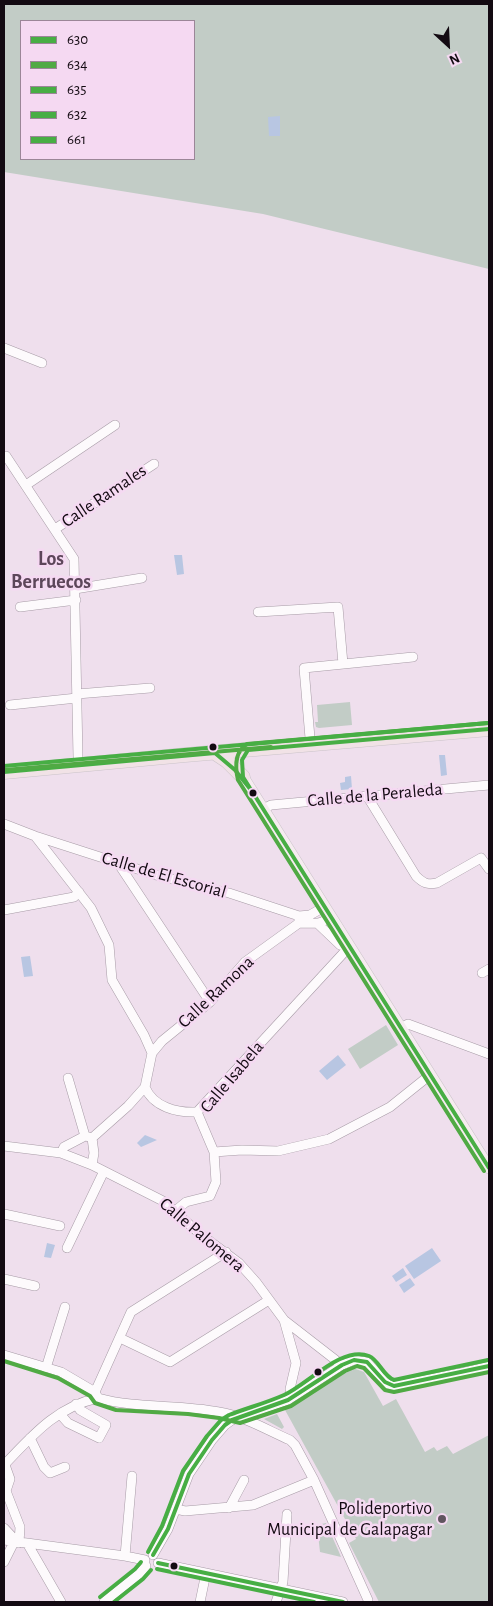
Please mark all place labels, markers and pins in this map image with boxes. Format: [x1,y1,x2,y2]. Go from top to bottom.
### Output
unlabelled marker [208,742,218,752]
unlabelled marker [248,788,258,798]
unlabelled marker [313,1367,323,1377]
place label: Polideportivo Municipal de Galapagar [267,1498,432,1540]
marker: Polideportivo Municipal de Galapagar [436,1513,448,1525]
unlabelled marker [169,1561,179,1571]

